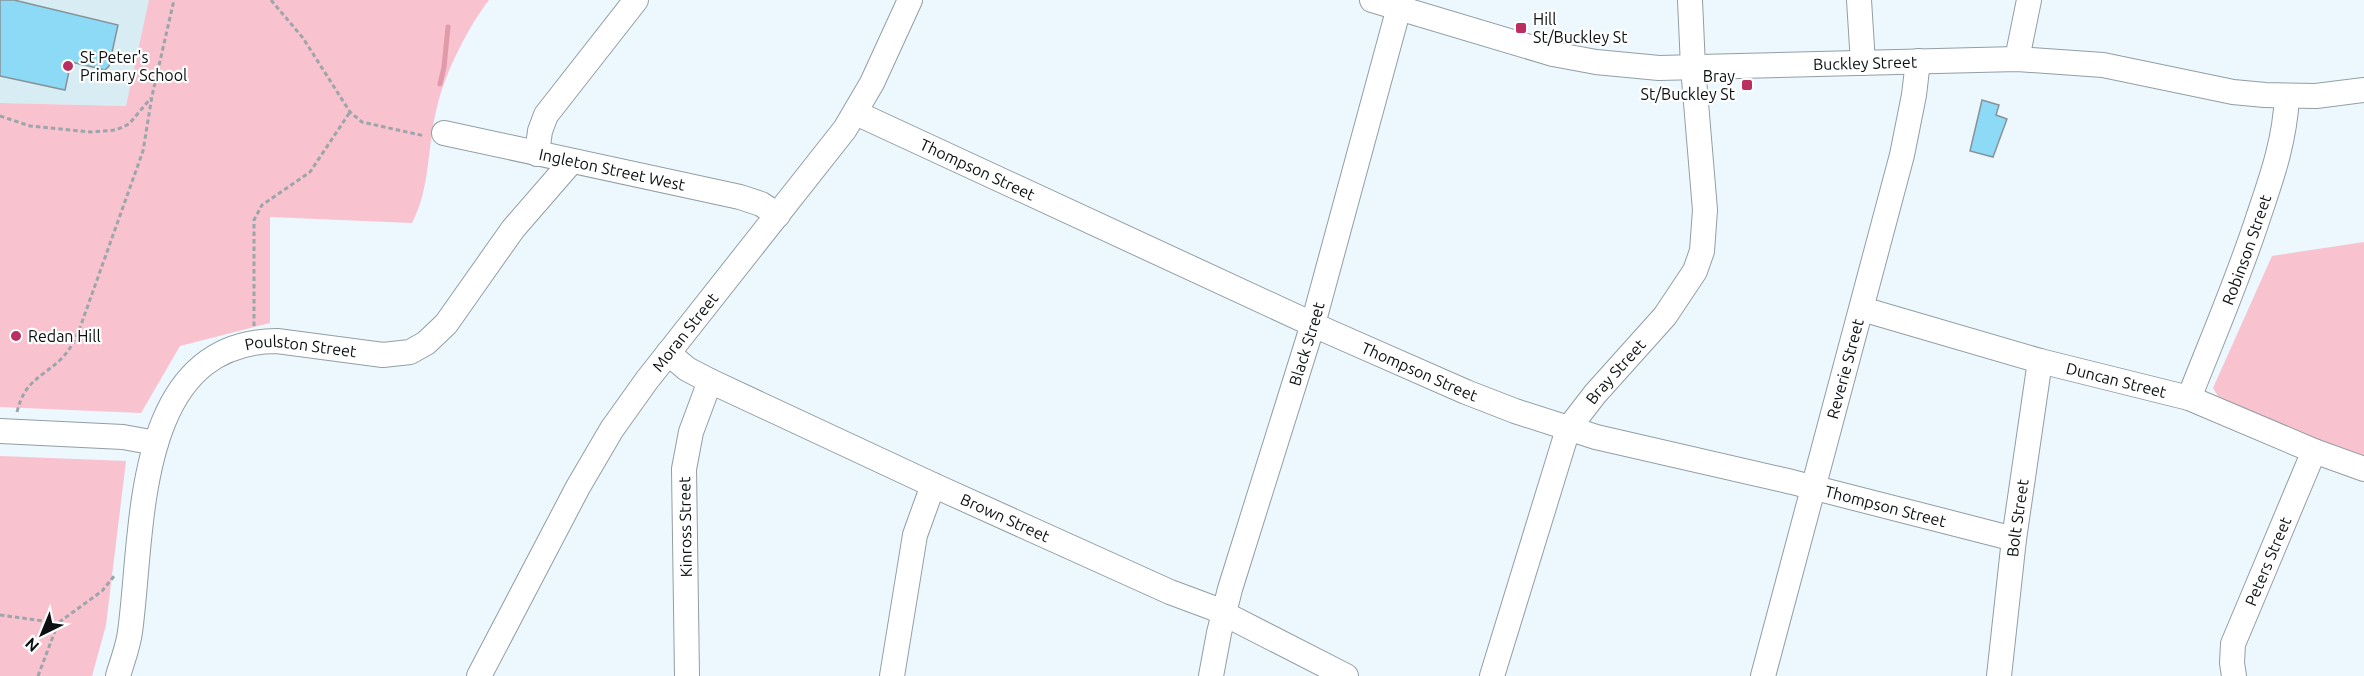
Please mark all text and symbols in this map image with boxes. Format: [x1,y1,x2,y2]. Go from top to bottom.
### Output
place label: Hill St/Buckley St [1533,10,1628,46]
marker: Hill St/Buckley St [1514,21,1528,35]
place label: St Peter's Primary School [80,48,187,84]
street label: Buckley Street [1813,52,1918,73]
marker: St Peter's Primary School [61,59,75,73]
place label: Bray St/Buckley St [1641,67,1736,103]
marker: Bray St/Buckley St [1740,78,1754,92]
street label: Thompson Street [917,135,1039,204]
street label: Ingleton Street West [537,145,688,194]
street label: Robinson Street [2218,192,2275,307]
street label: Moran Street [648,288,722,375]
street label: Black Street [1285,299,1328,388]
street label: Reverie Street [1823,316,1867,421]
place label: Redan Hill [28,327,101,345]
marker: Redan Hill [9,329,23,343]
street label: Poulston Street [243,332,358,360]
street label: Bray Street [1582,335,1649,407]
street label: Thompson Street [1359,338,1481,405]
street label: Duncan Street [2064,359,2169,401]
street label: Kinross Street [675,476,695,578]
street label: Bolt Street [2003,477,2032,558]
street label: Thompson Street [1823,482,1949,530]
street label: Brown Street [958,490,1053,546]
street label: Peters Street [2241,513,2295,608]
north arrow [12,604,72,664]
text: N [21,634,42,656]

